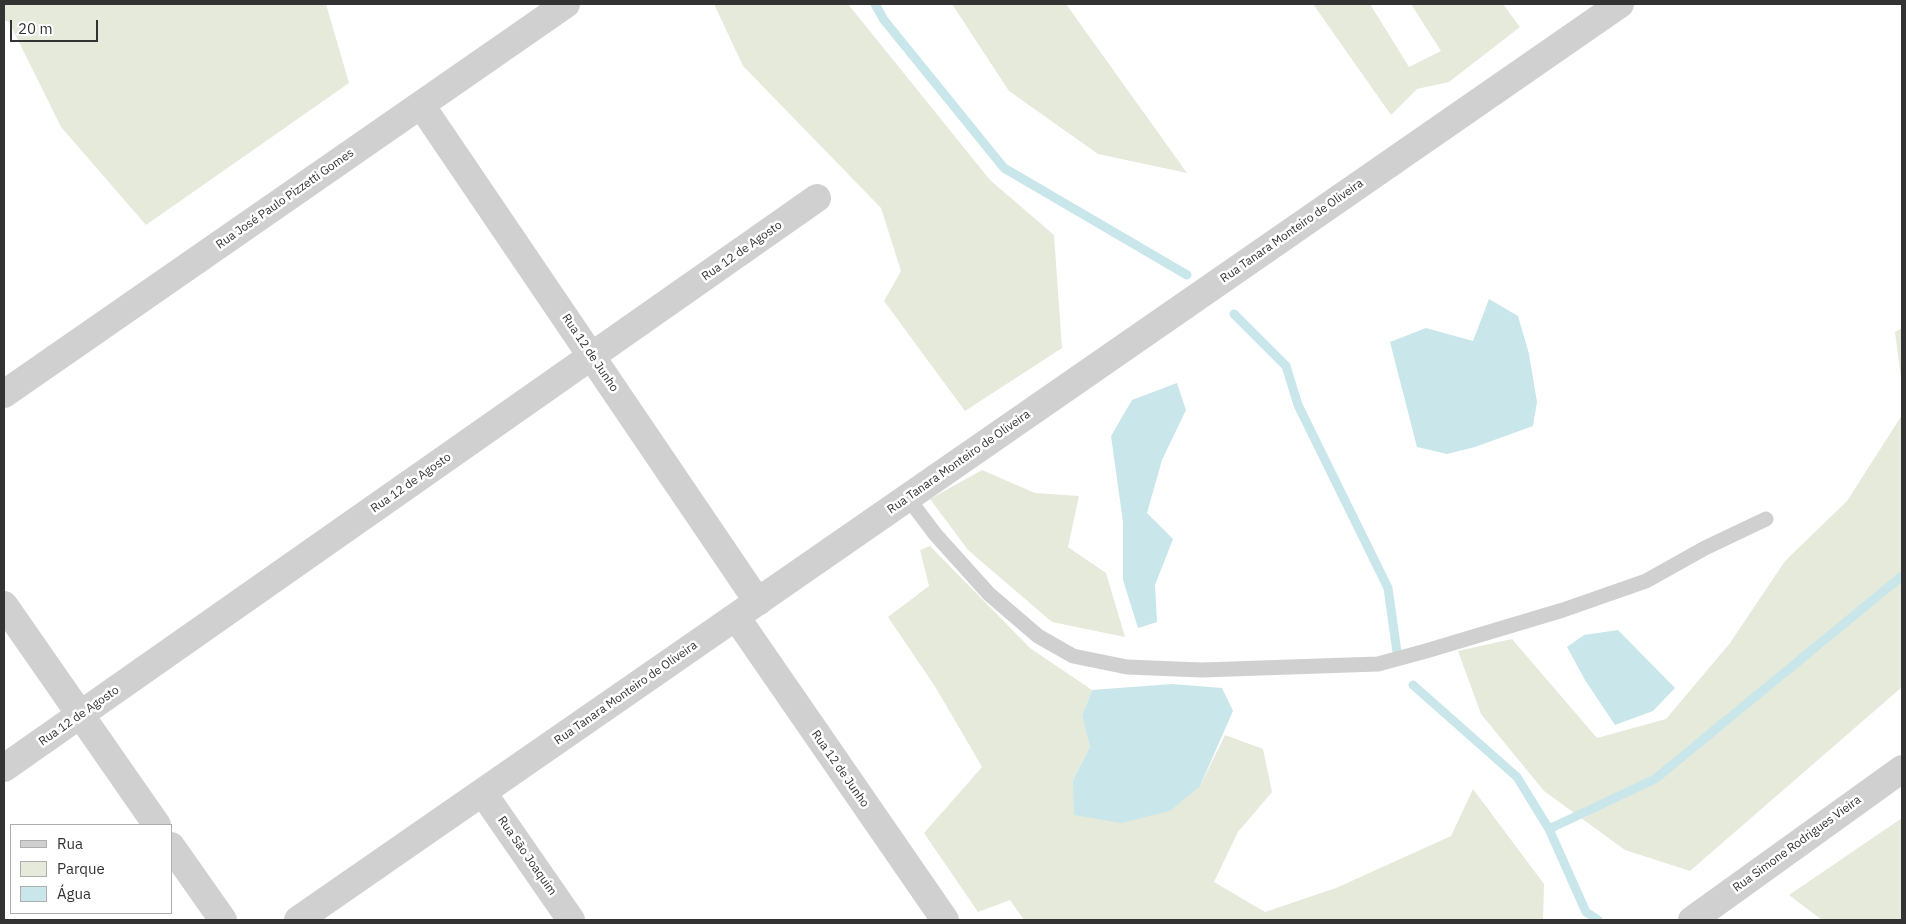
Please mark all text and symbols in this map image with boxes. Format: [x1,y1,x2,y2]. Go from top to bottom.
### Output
scale bar [12,10,100,42]
text: 20 m [18,19,53,38]
street label: Rua José Paulo Pizzetti Gomes [213,146,357,252]
street label: Rua Tanara Monteiro de Oliveira [1218,176,1366,286]
street label: Rua 12 de Agosto [699,218,785,284]
street label: Rua 12 de Junho [559,311,621,395]
street label: Rua Tanara Monteiro de Oliveira [885,407,1033,517]
street label: Rua 12 de Agosto [368,450,454,516]
street label: Rua Tanara Monteiro de Oliveira [552,638,700,748]
street label: Rua 12 de Agosto [36,683,122,749]
street label: Rua 12 de Junho [808,728,872,810]
street label: Rua Simone Rodrigues Vieira [1730,793,1864,895]
street label: Rua São Joaquim [494,814,560,898]
legend [10,824,172,914]
text: Rua [57,834,83,853]
text: Parque [57,859,105,878]
text: Água [57,884,91,903]

